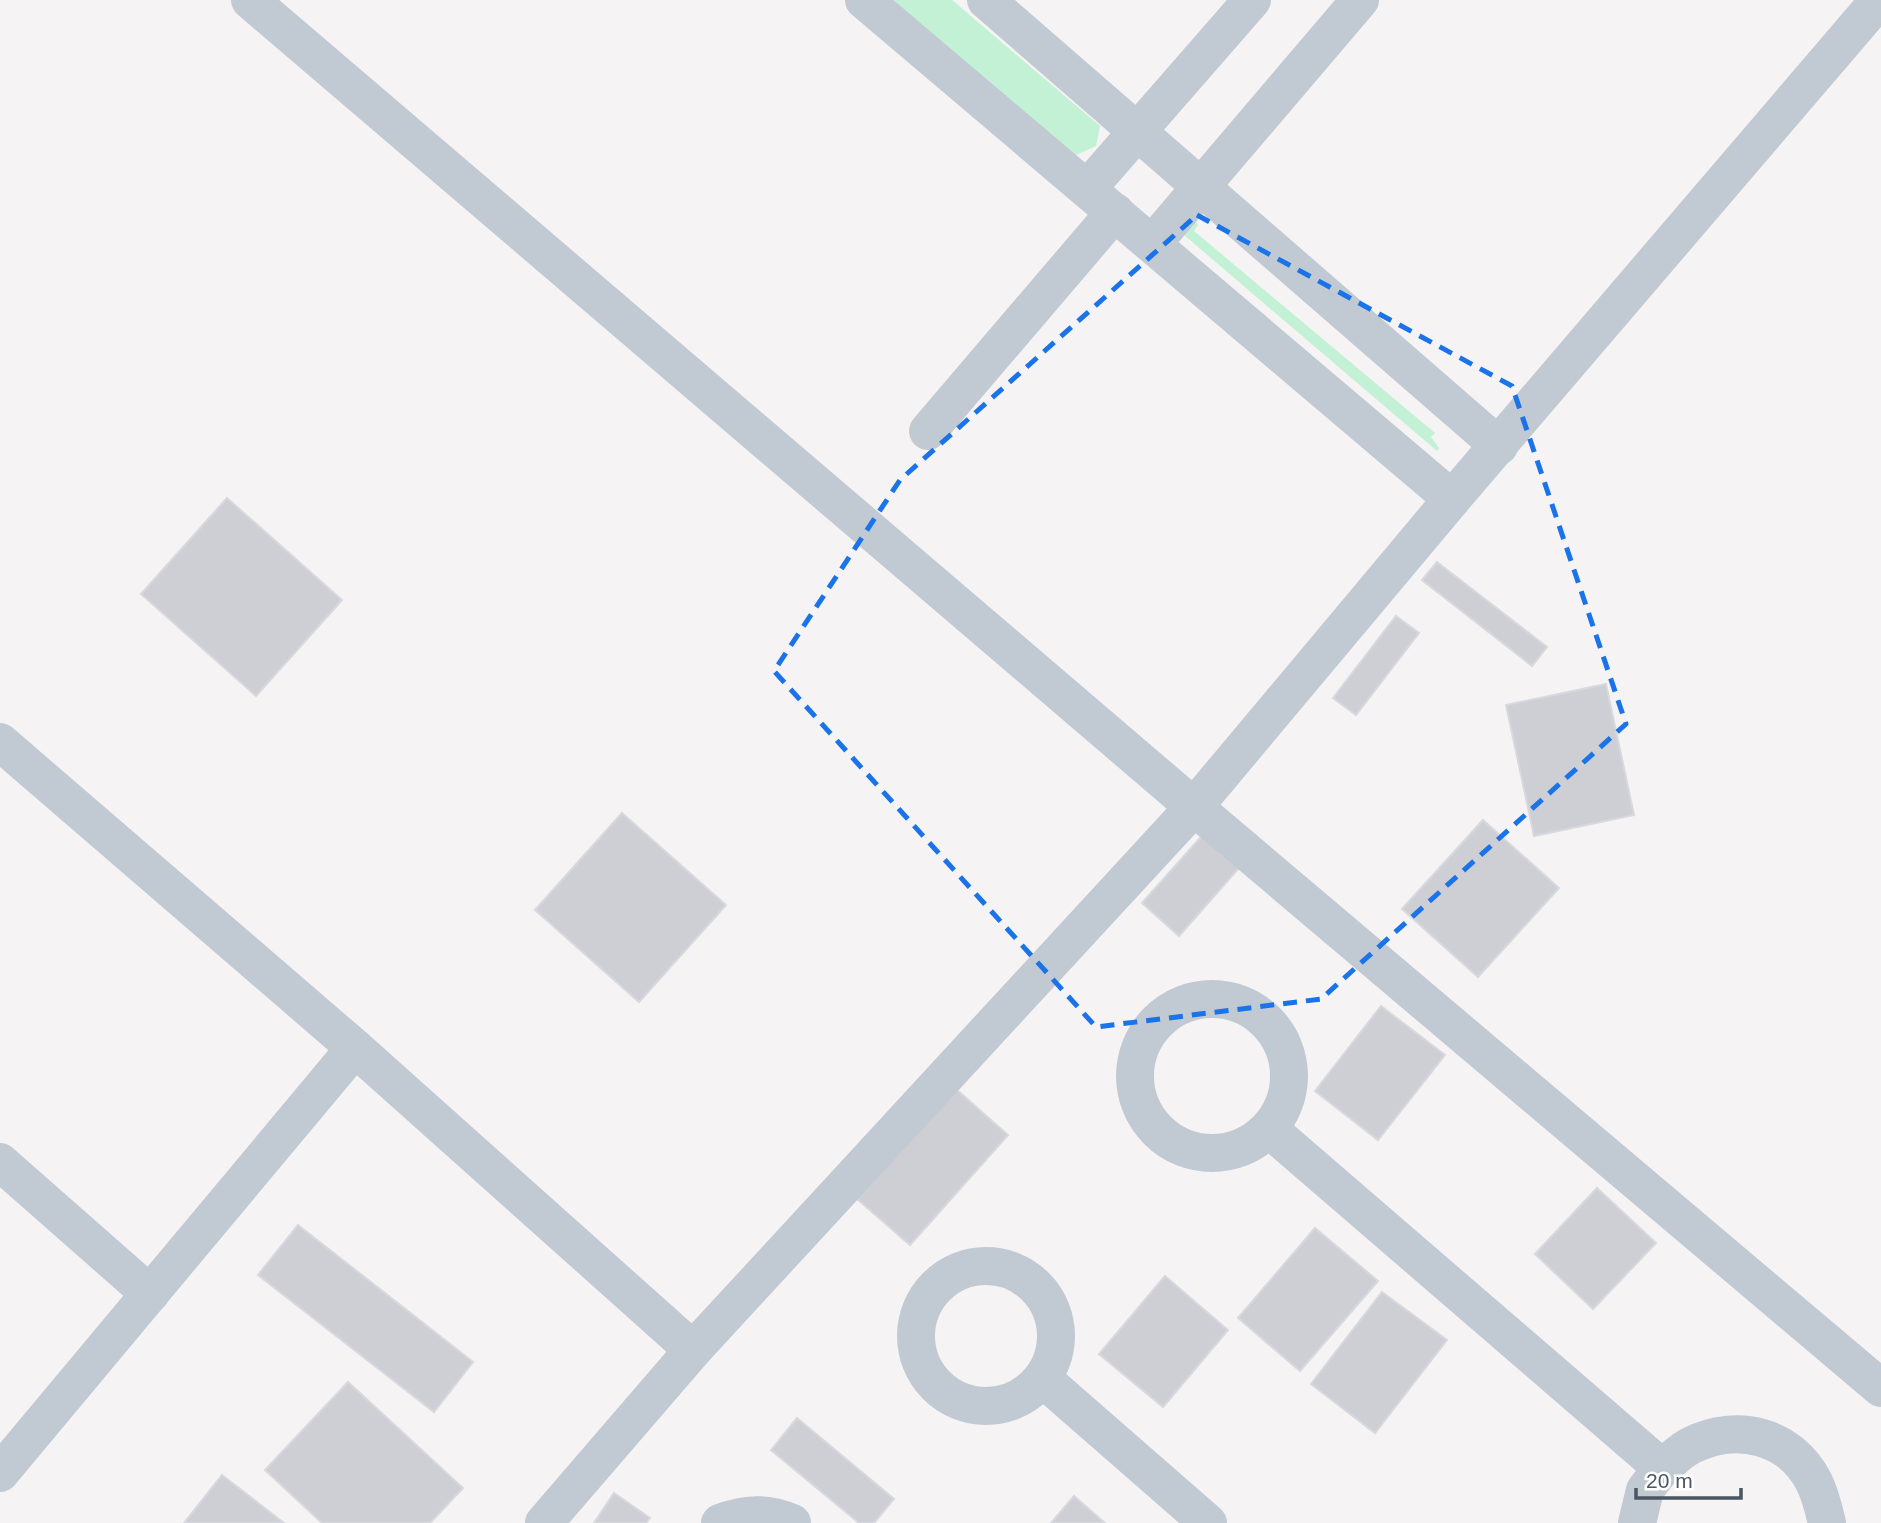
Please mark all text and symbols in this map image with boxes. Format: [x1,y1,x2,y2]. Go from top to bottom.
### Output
scale bar [1636,1456,1741,1500]
text: 20 m [1646,1469,1693,1492]

